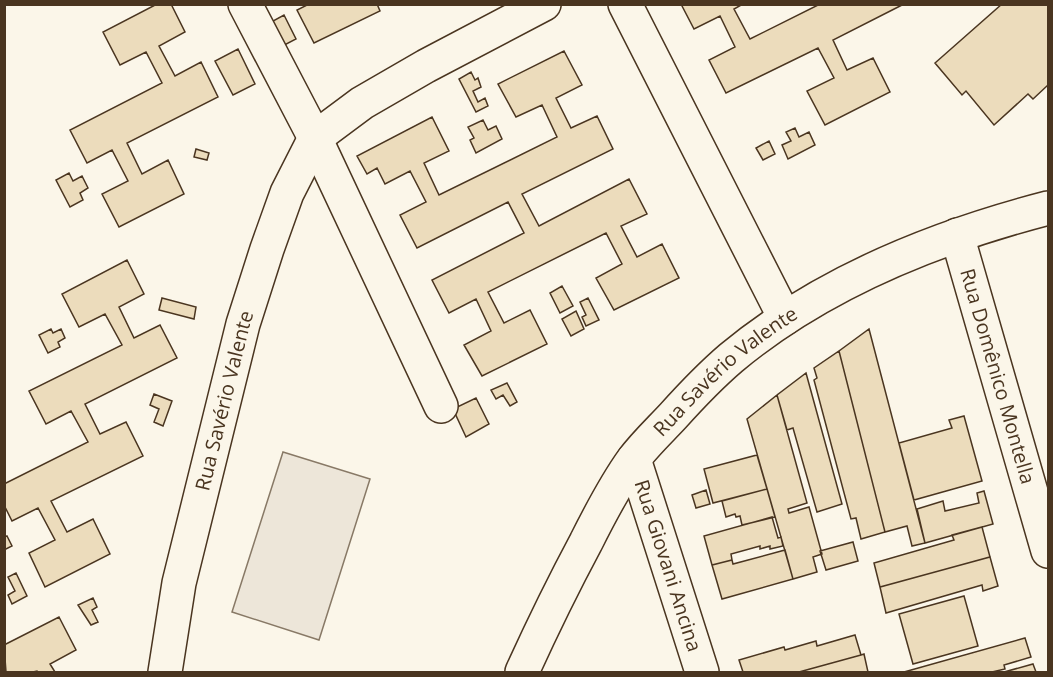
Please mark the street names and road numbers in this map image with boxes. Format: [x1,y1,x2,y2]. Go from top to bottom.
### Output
street label: Rua Domênico Montella [954,265,1042,487]
street label: Rua Savério Valente [647,300,802,442]
street label: Rua Savério Valente [188,307,259,493]
street label: Rua Giovani Ancina [628,476,709,655]

